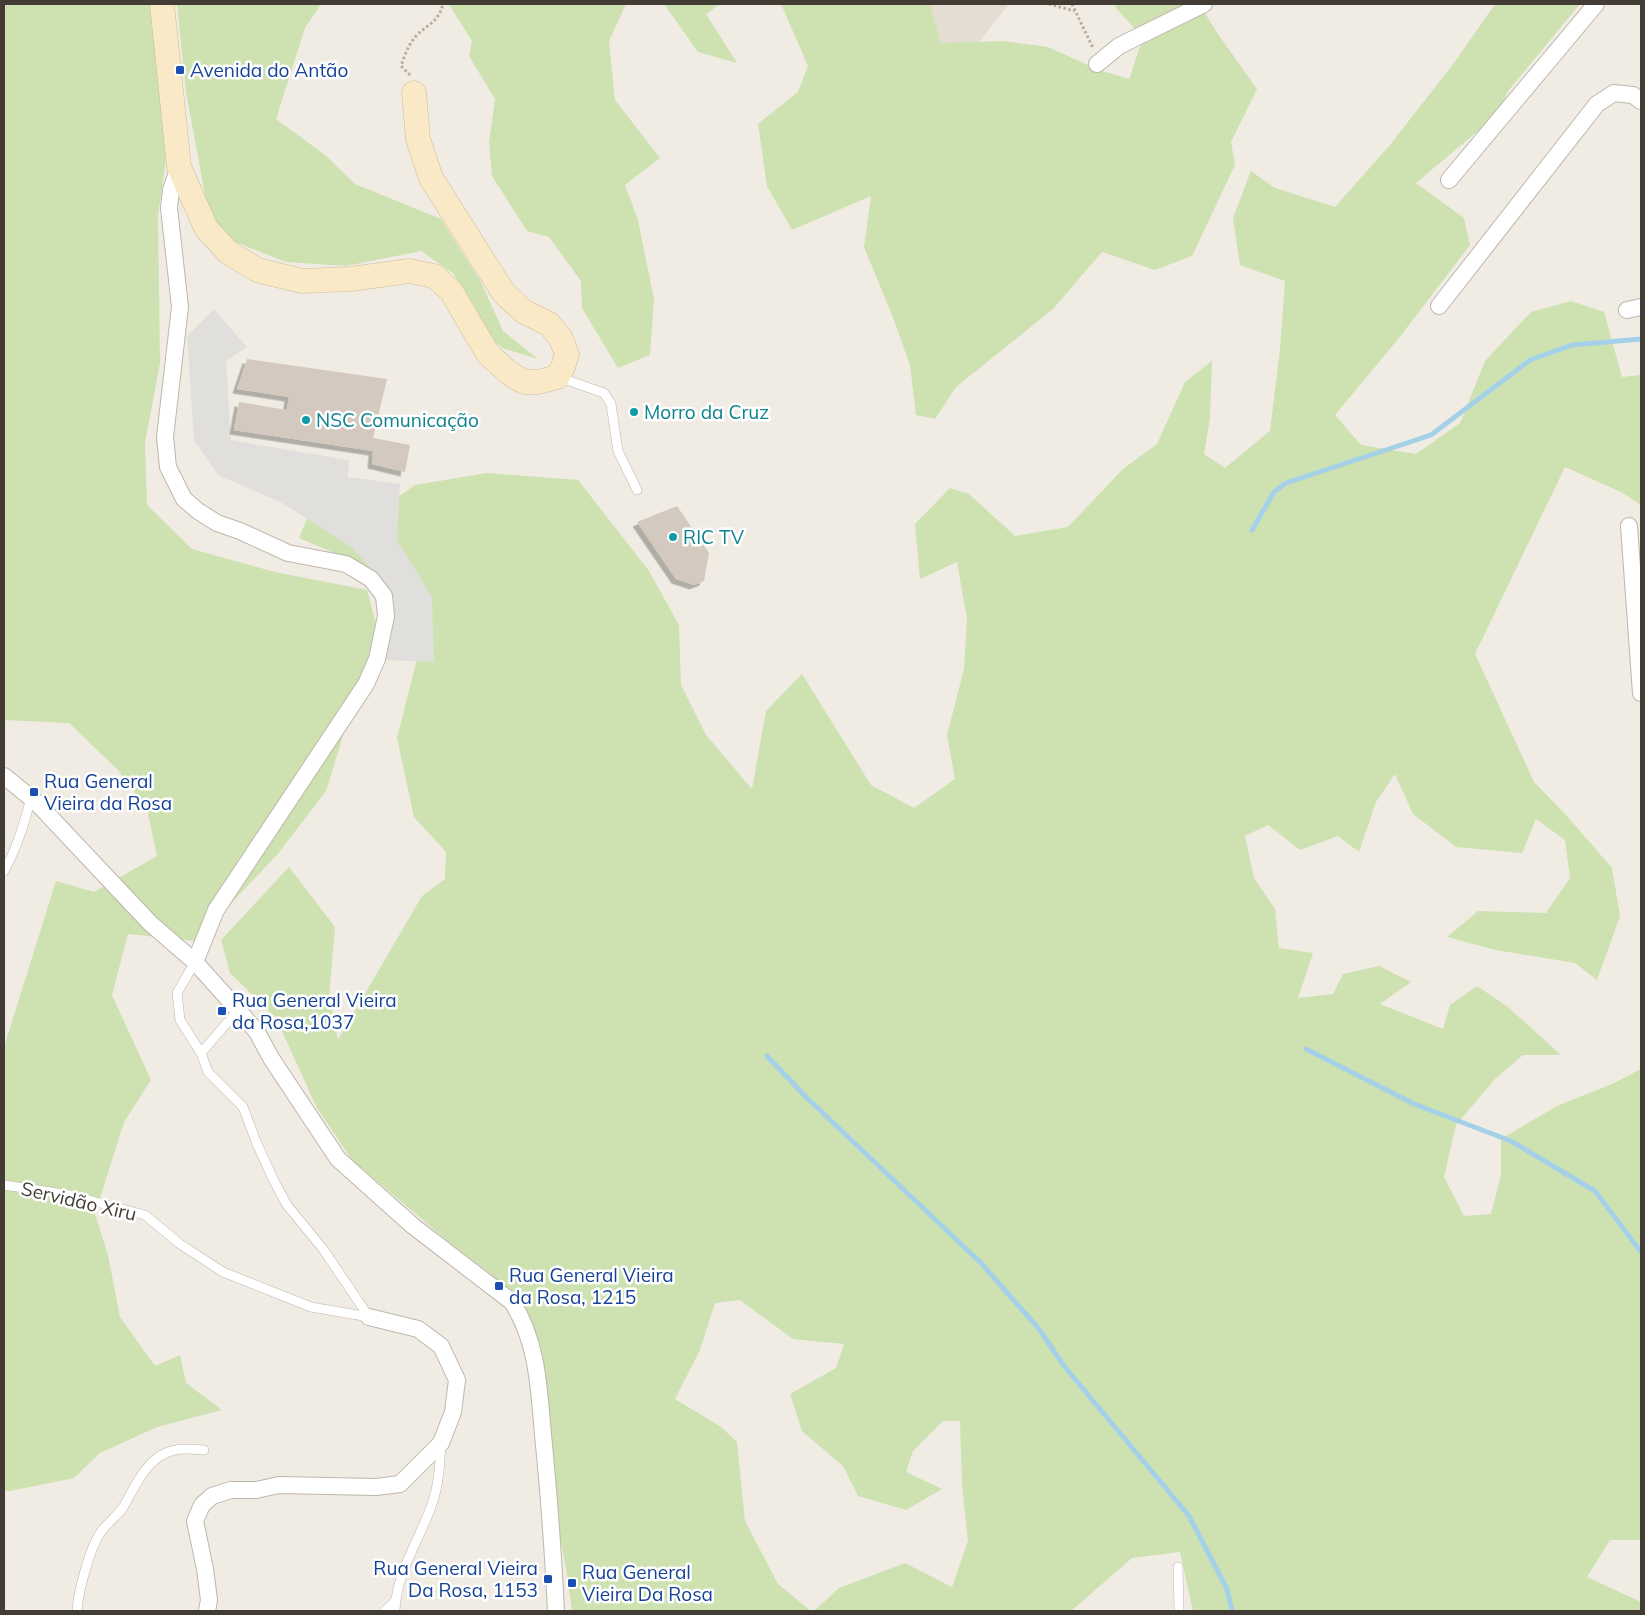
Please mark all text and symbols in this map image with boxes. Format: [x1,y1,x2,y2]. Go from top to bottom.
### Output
place label: Avenida do Antão [190,58,348,82]
marker: Avenida do Antão [174,64,186,76]
place label: Morro da Cruz [644,400,769,424]
marker: Morro da Cruz [628,406,640,418]
place label: NSC Comunicação [316,408,479,432]
marker: NSC Comunicação [300,414,312,426]
place label: RIC TV [683,525,745,549]
marker: RIC TV [667,531,679,543]
place label: Rua General Vieira da Rosa [44,769,172,815]
marker: Rua General Vieira da Rosa [28,786,40,798]
place label: Rua General Vieira da Rosa,1037 [232,988,397,1034]
marker: Rua General Vieira da Rosa,1037 [216,1005,228,1017]
street label: Servidão Xiru [19,1176,139,1226]
place label: Rua General Vieira da Rosa, 1215 [509,1263,674,1309]
marker: Rua General Vieira da Rosa, 1215 [493,1280,505,1292]
place label: Rua General Vieira Da Rosa, 1153 [373,1556,538,1602]
place label: Rua General Vieira Da Rosa [582,1560,713,1606]
marker: Rua General Vieira Da Rosa, 1153 [542,1573,554,1585]
marker: Rua General Vieira Da Rosa [566,1577,578,1589]

